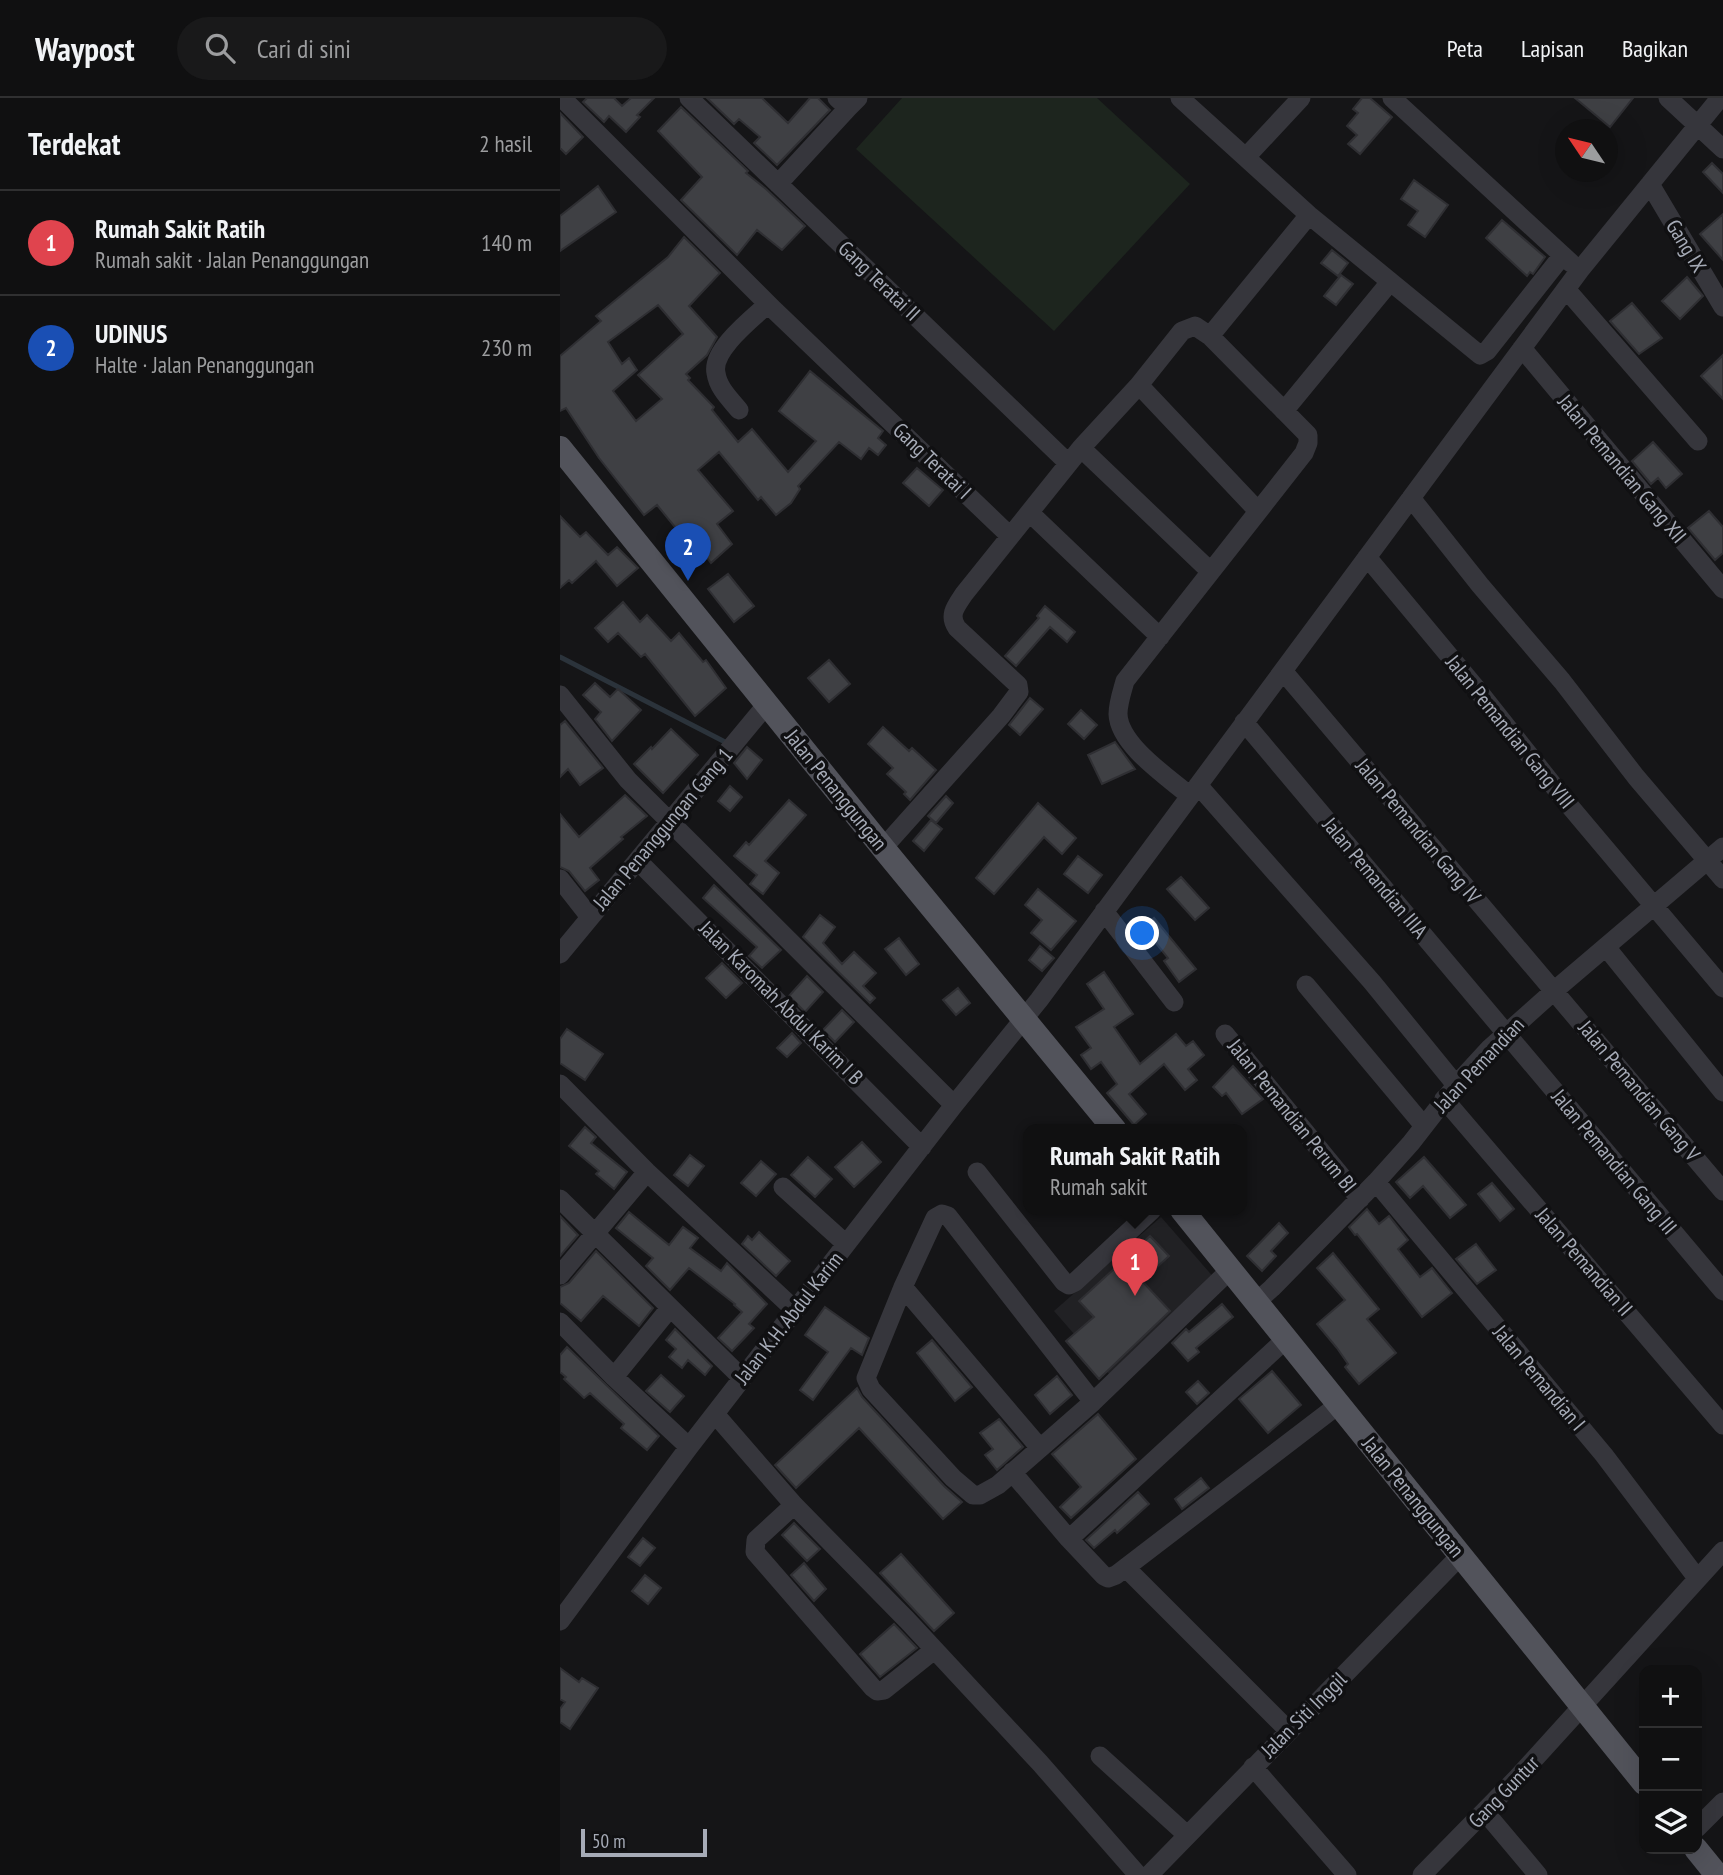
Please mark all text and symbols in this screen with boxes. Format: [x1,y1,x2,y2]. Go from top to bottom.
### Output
search box [177,17,667,80]
text: Waypost [35,27,135,70]
icon: search [201,29,239,67]
text: Cari di sini [257,32,351,65]
text: Peta [1447,33,1483,64]
text: Lapisan [1521,33,1584,64]
text: Bagikan [1622,33,1688,64]
north arrow [1555,119,1618,182]
text: Terdekat [28,124,120,163]
text: 2 hasil [479,129,532,158]
text: Rumah Sakit Ratih [95,212,265,245]
street label: Gang IX [1660,214,1713,277]
text: 1 [46,228,57,257]
text: 140 m [481,228,532,257]
street label: Gang Teratai II [833,235,926,326]
text: Rumah sakit · Jalan Penanggungan [95,245,369,274]
text: UDINUS [95,317,167,350]
text: 2 [46,333,57,362]
text: 230 m [481,333,532,362]
text: Halte · Jalan Penanggungan [95,350,314,379]
street label: Jalan Pemandian Gang XII [1552,388,1693,549]
street label: Gang Teratai I [887,417,977,505]
pin: 2 [665,523,711,581]
street label: Jalan Pemandian Gang VIII [1439,648,1581,814]
street label: Jalan Penanggungan [779,723,893,856]
street label: Jalan Penanggungan Gang 1 [586,742,738,916]
street label: Jalan Pemandian Gang IV [1349,752,1487,909]
street label: Jalan Pemandian IIIA [1316,811,1434,944]
street label: Jalan Karomah Abdul Karim I B [693,914,869,1090]
your location [1125,916,1159,950]
street label: Jalan Pemandian [1427,1011,1530,1119]
street label: Jalan Pemandian Gang V [1572,1014,1706,1167]
street label: Jalan Pemandian Perum BI [1221,1032,1363,1198]
street label: Jalan Pemandian Gang III [1545,1083,1683,1240]
popup [1023,1124,1247,1215]
text: Rumah Sakit Ratih [1050,1139,1220,1172]
text: Rumah sakit [1050,1172,1147,1201]
street label: Jalan Pemandian II [1529,1201,1639,1321]
pin: 1 [1112,1238,1158,1296]
street label: Jalan K.H. Abdul Karim [728,1246,849,1390]
street label: Jalan Pemandian I [1487,1318,1591,1436]
street label: Jalan Penanggungan [1356,1430,1470,1563]
map controls [1639,1665,1702,1854]
button: + [1639,1665,1702,1728]
street label: Jalan Siti Inggil [1254,1666,1352,1764]
button: − [1639,1728,1702,1791]
street label: Gang Guntur [1462,1749,1545,1834]
button: layers [1639,1791,1702,1854]
scale bar [581,1826,707,1858]
text: 50 m [592,1829,626,1853]

